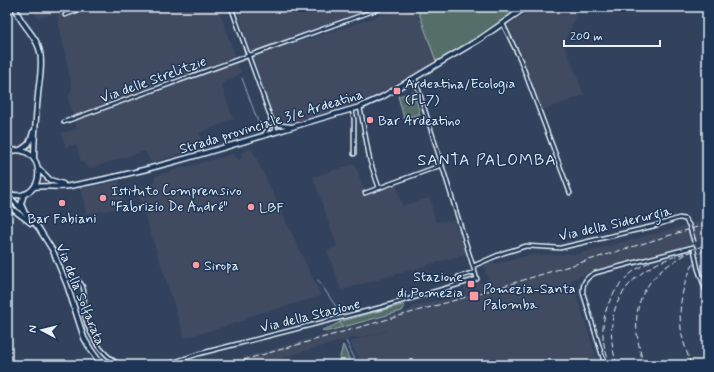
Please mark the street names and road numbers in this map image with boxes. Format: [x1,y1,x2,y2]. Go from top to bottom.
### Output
street label: Via delle Strelitzie [98,52,209,108]
street label: Strada provinciale 3/e Ardeatina [177,85,365,158]
street label: Via della Siderurgia [557,202,674,248]
street label: Via della Solfarata [51,241,109,348]
street label: Via della Stazione [258,295,362,337]

